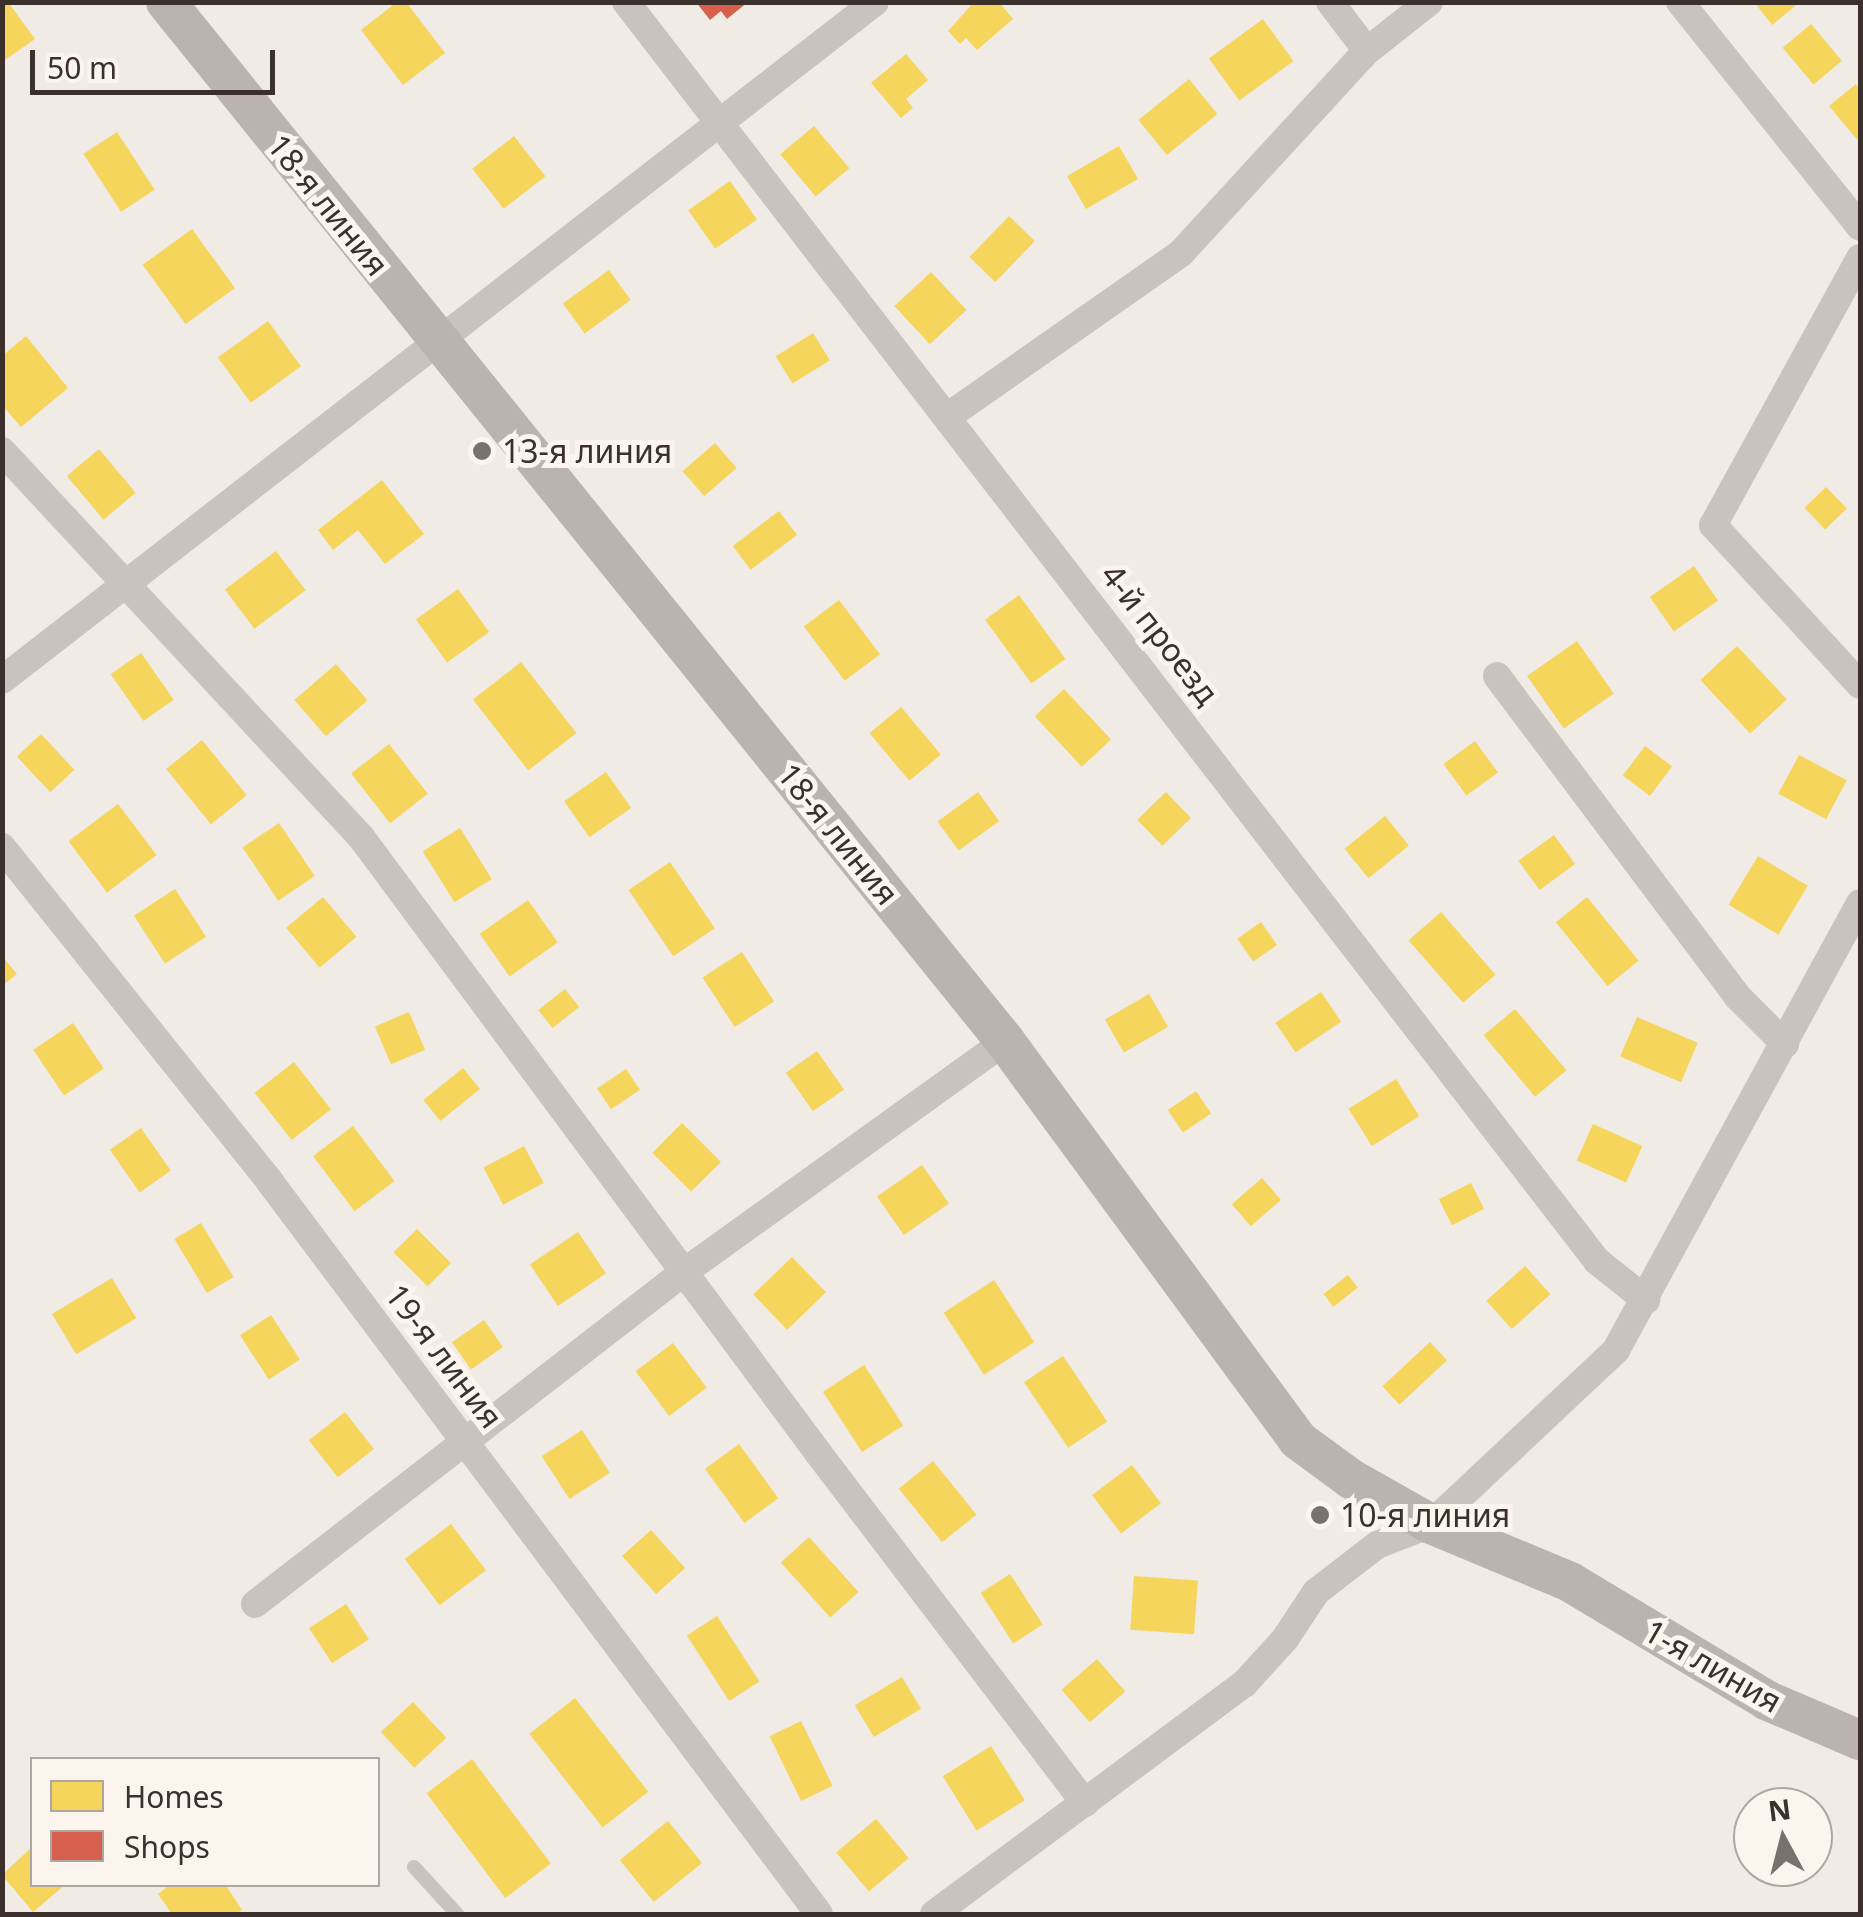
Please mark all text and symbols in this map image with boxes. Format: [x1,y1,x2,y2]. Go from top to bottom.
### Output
scale bar [35,30,280,92]
text: 50 m [47,47,117,88]
street label: 18-я линия [259,127,397,283]
place label: 13-я линия [502,432,672,470]
marker: 13-я линия [471,440,493,462]
street label: 4-й проезд [1093,556,1227,712]
street label: 18-я линия [769,756,907,912]
street label: 19-я линия [377,1276,511,1436]
place label: 10-я линия [1340,1496,1510,1534]
marker: 10-я линия [1309,1504,1331,1526]
street label: 1-я линия [1638,1611,1788,1721]
legend [30,1757,380,1887]
text: Homes [124,1776,224,1817]
north arrow [1733,1787,1833,1887]
text: N [1766,1789,1793,1829]
text: Shops [124,1826,210,1867]

